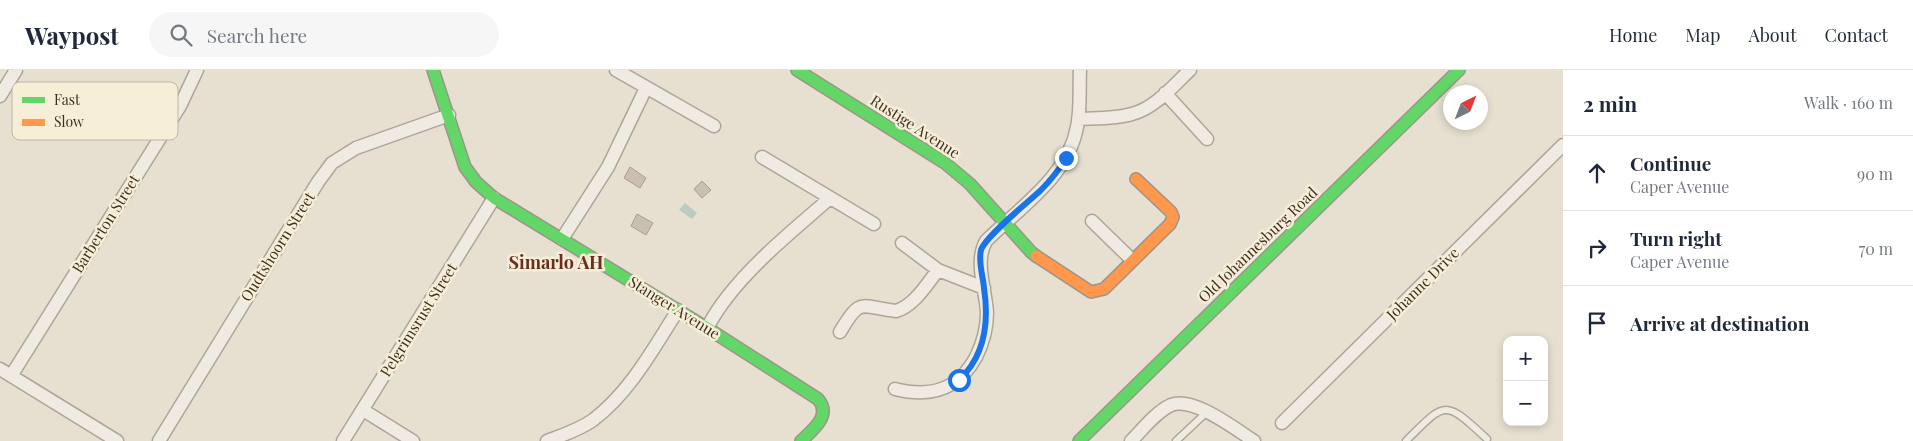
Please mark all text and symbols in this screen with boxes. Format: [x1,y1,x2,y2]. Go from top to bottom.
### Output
search box [149,12,499,57]
text: Waypost [25,19,119,51]
icon: search [167,21,195,49]
text: Search here [207,22,307,48]
text: Home [1609,23,1657,47]
text: Map [1685,23,1720,47]
text: About [1748,23,1797,47]
text: Contact [1825,23,1888,47]
legend [12,82,178,140]
north arrow [1443,85,1488,130]
text: 2 min [1583,89,1637,117]
text: Fast [54,90,81,109]
street label: Rustige Avenue [867,90,964,163]
text: Walk · 160 m [1804,92,1893,113]
text: Slow [54,112,84,131]
route end [1055,147,1078,170]
text: Continue [1630,150,1711,176]
icon: ahead [1583,159,1611,187]
text: 90 m [1857,163,1893,184]
street label: Barberton Street [67,170,144,276]
text: Caper Avenue [1630,176,1729,197]
street label: Old Johannesburg Road [1193,182,1321,306]
street label: Oudtshoorn Street [235,187,319,305]
text: Turn right [1630,225,1722,251]
icon: right [1583,234,1611,262]
text: 70 m [1859,238,1893,259]
street label: Johanne Drive [1381,243,1463,325]
district label: Simarlo AH [509,250,603,274]
text: Caper Avenue [1630,251,1729,272]
street label: Pelgrimsrust Street [375,258,462,380]
street label: Stanger Avenue [625,271,724,343]
icon: arrive [1583,309,1611,337]
text: Arrive at destination [1630,310,1810,336]
map controls [1503,336,1548,426]
button: + [1503,336,1548,381]
route start [948,369,971,392]
button: − [1503,381,1548,426]

